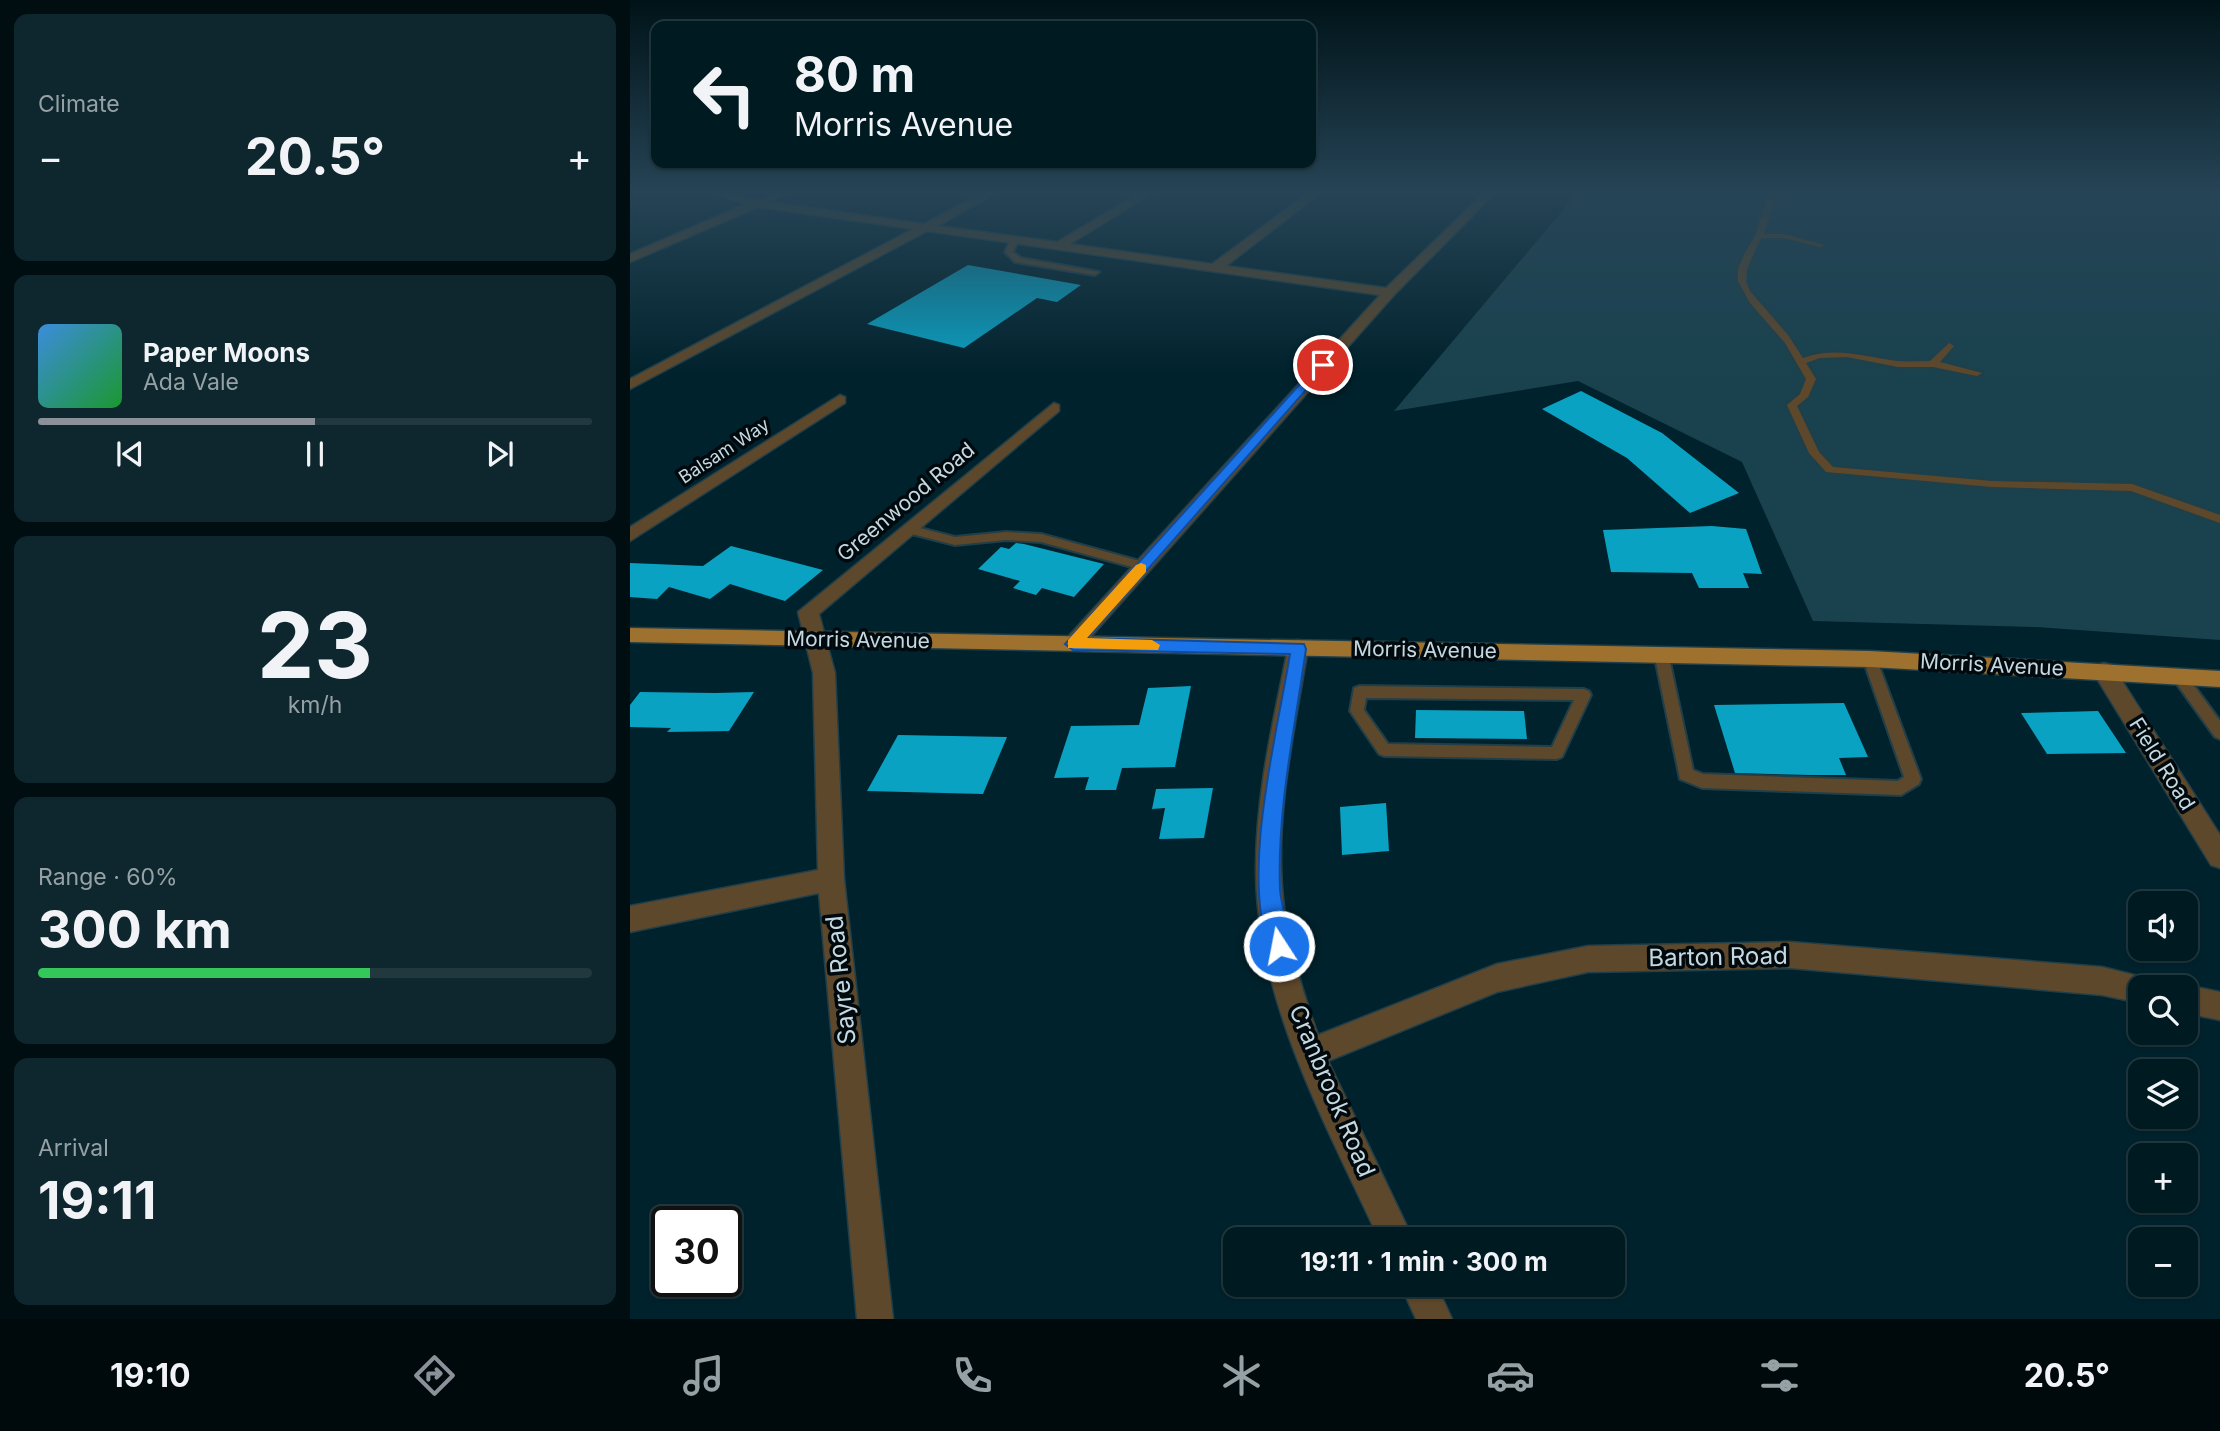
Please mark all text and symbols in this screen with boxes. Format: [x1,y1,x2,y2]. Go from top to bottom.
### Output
text: 80 m [794,45,915,104]
icon: left [679,49,770,140]
text: Climate [38,90,120,118]
text: Morris Avenue [794,105,1013,144]
text: 20.5° [245,125,385,188]
text: − [38,134,63,180]
text: + [567,134,592,180]
pin [1293,335,1353,395]
text: Paper Moons [143,337,310,368]
icon: arrive [1304,346,1342,384]
text: Ada Vale [143,368,239,396]
street label: Balsam Way [675,414,773,488]
icon: previous [111,435,149,473]
icon: pause [296,435,334,473]
icon: next [481,435,519,473]
street label: Greenwood Road [832,437,979,566]
text: 23 [257,590,373,700]
street label: Morris Avenue [786,626,930,653]
street label: Morris Avenue [1353,636,1497,663]
street label: Morris Avenue [1920,648,2065,681]
text: km/h [288,691,342,719]
street label: Field Road [2124,713,2201,815]
text: Range · 60% [38,863,178,891]
map controls [2128,891,2198,1297]
button: sound [2128,891,2198,961]
text: 300 km [38,898,232,961]
position arrow [1242,909,1316,983]
street label: Sayre Road [819,914,862,1046]
street label: Barton Road [1648,941,1788,972]
button: search [2128,975,2198,1045]
street label: Cranbrook Road [1283,1000,1382,1181]
button: layers [2128,1059,2198,1129]
text: Arrival [38,1134,109,1162]
button: + [2128,1143,2198,1213]
text: 19:11 [38,1169,156,1232]
speed limit sign: 30 [651,1206,742,1297]
button: − [2128,1227,2198,1297]
text: 19:11 · 1 min · 300 m [1300,1246,1548,1277]
icon: directions [410,1351,459,1400]
icon: music [679,1351,728,1400]
icon: phone [948,1351,997,1400]
icon: climate [1217,1351,1266,1400]
icon: car [1486,1351,1535,1400]
icon: filters [1755,1351,1804,1400]
text: 19:10 [110,1356,191,1395]
text: 20.5° [2024,1356,2110,1395]

